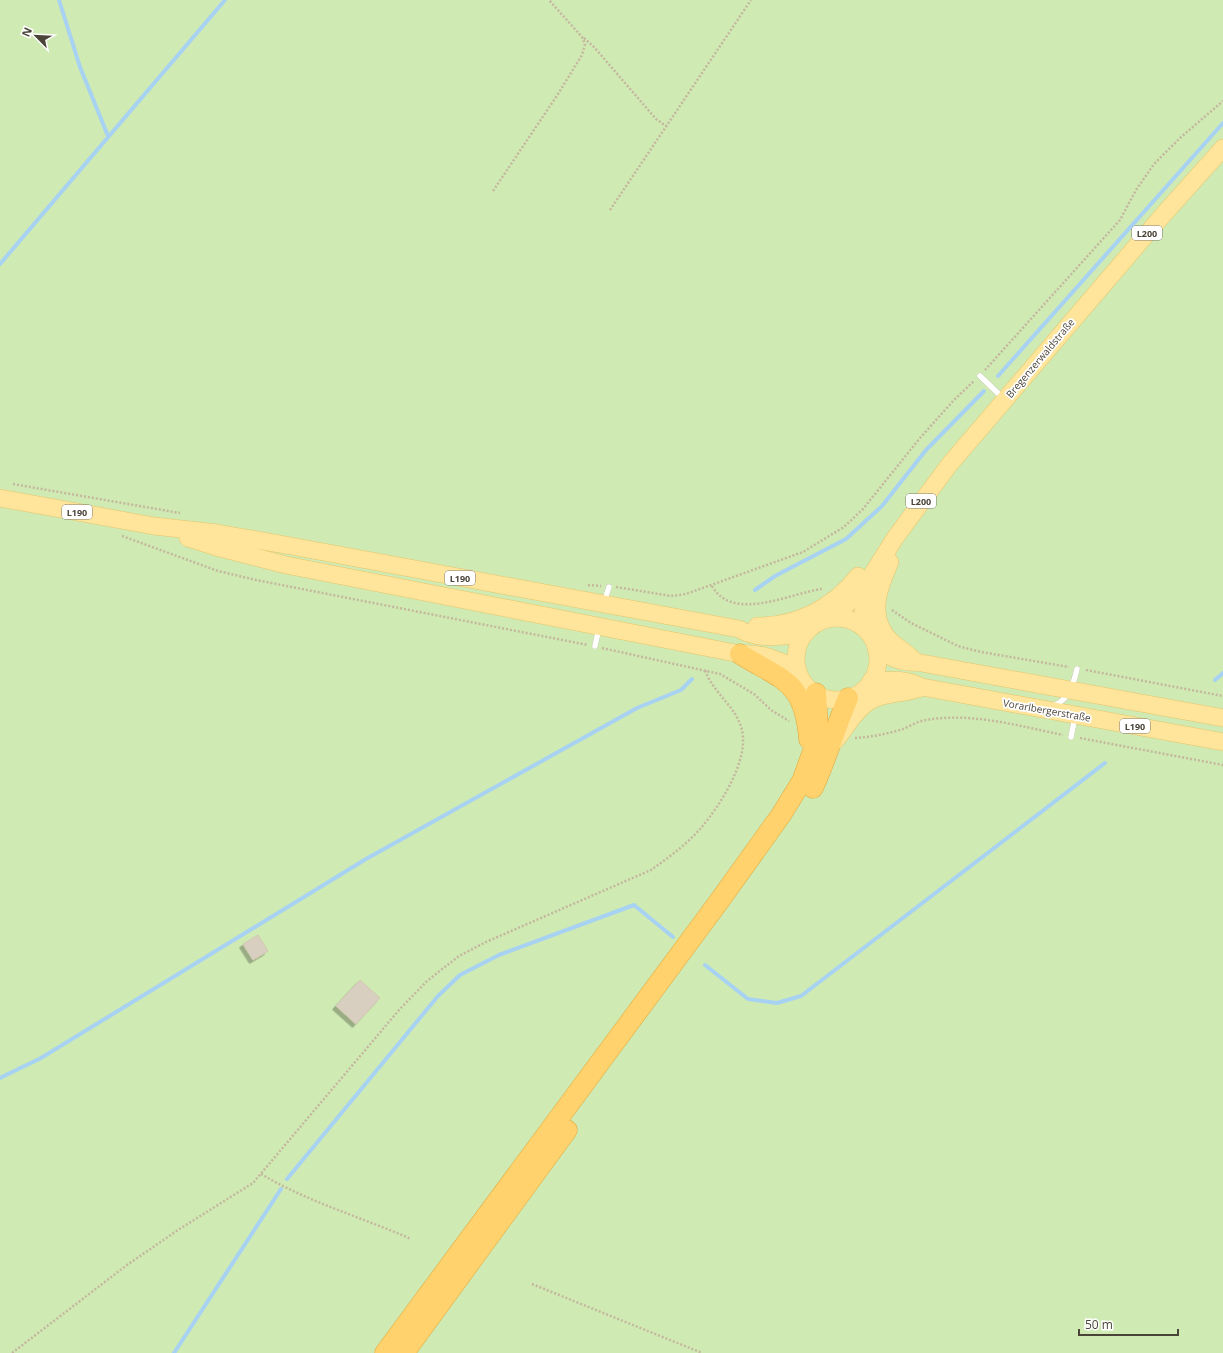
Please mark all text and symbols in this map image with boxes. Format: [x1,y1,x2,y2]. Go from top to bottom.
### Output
north arrow [16,16,56,56]
text: N [18,25,35,39]
road number: L200 [1132,226,1162,240]
street label: Bregenzerwaldstraße [1003,315,1078,401]
road number: L200 [906,494,936,508]
road number: L190 [62,505,92,519]
road number: L190 [445,571,475,585]
street label: Vorarlbergerstraße [1002,695,1092,725]
road number: L190 [1120,719,1150,733]
scale bar [1079,1311,1178,1337]
text: 50 m [1085,1316,1113,1333]

